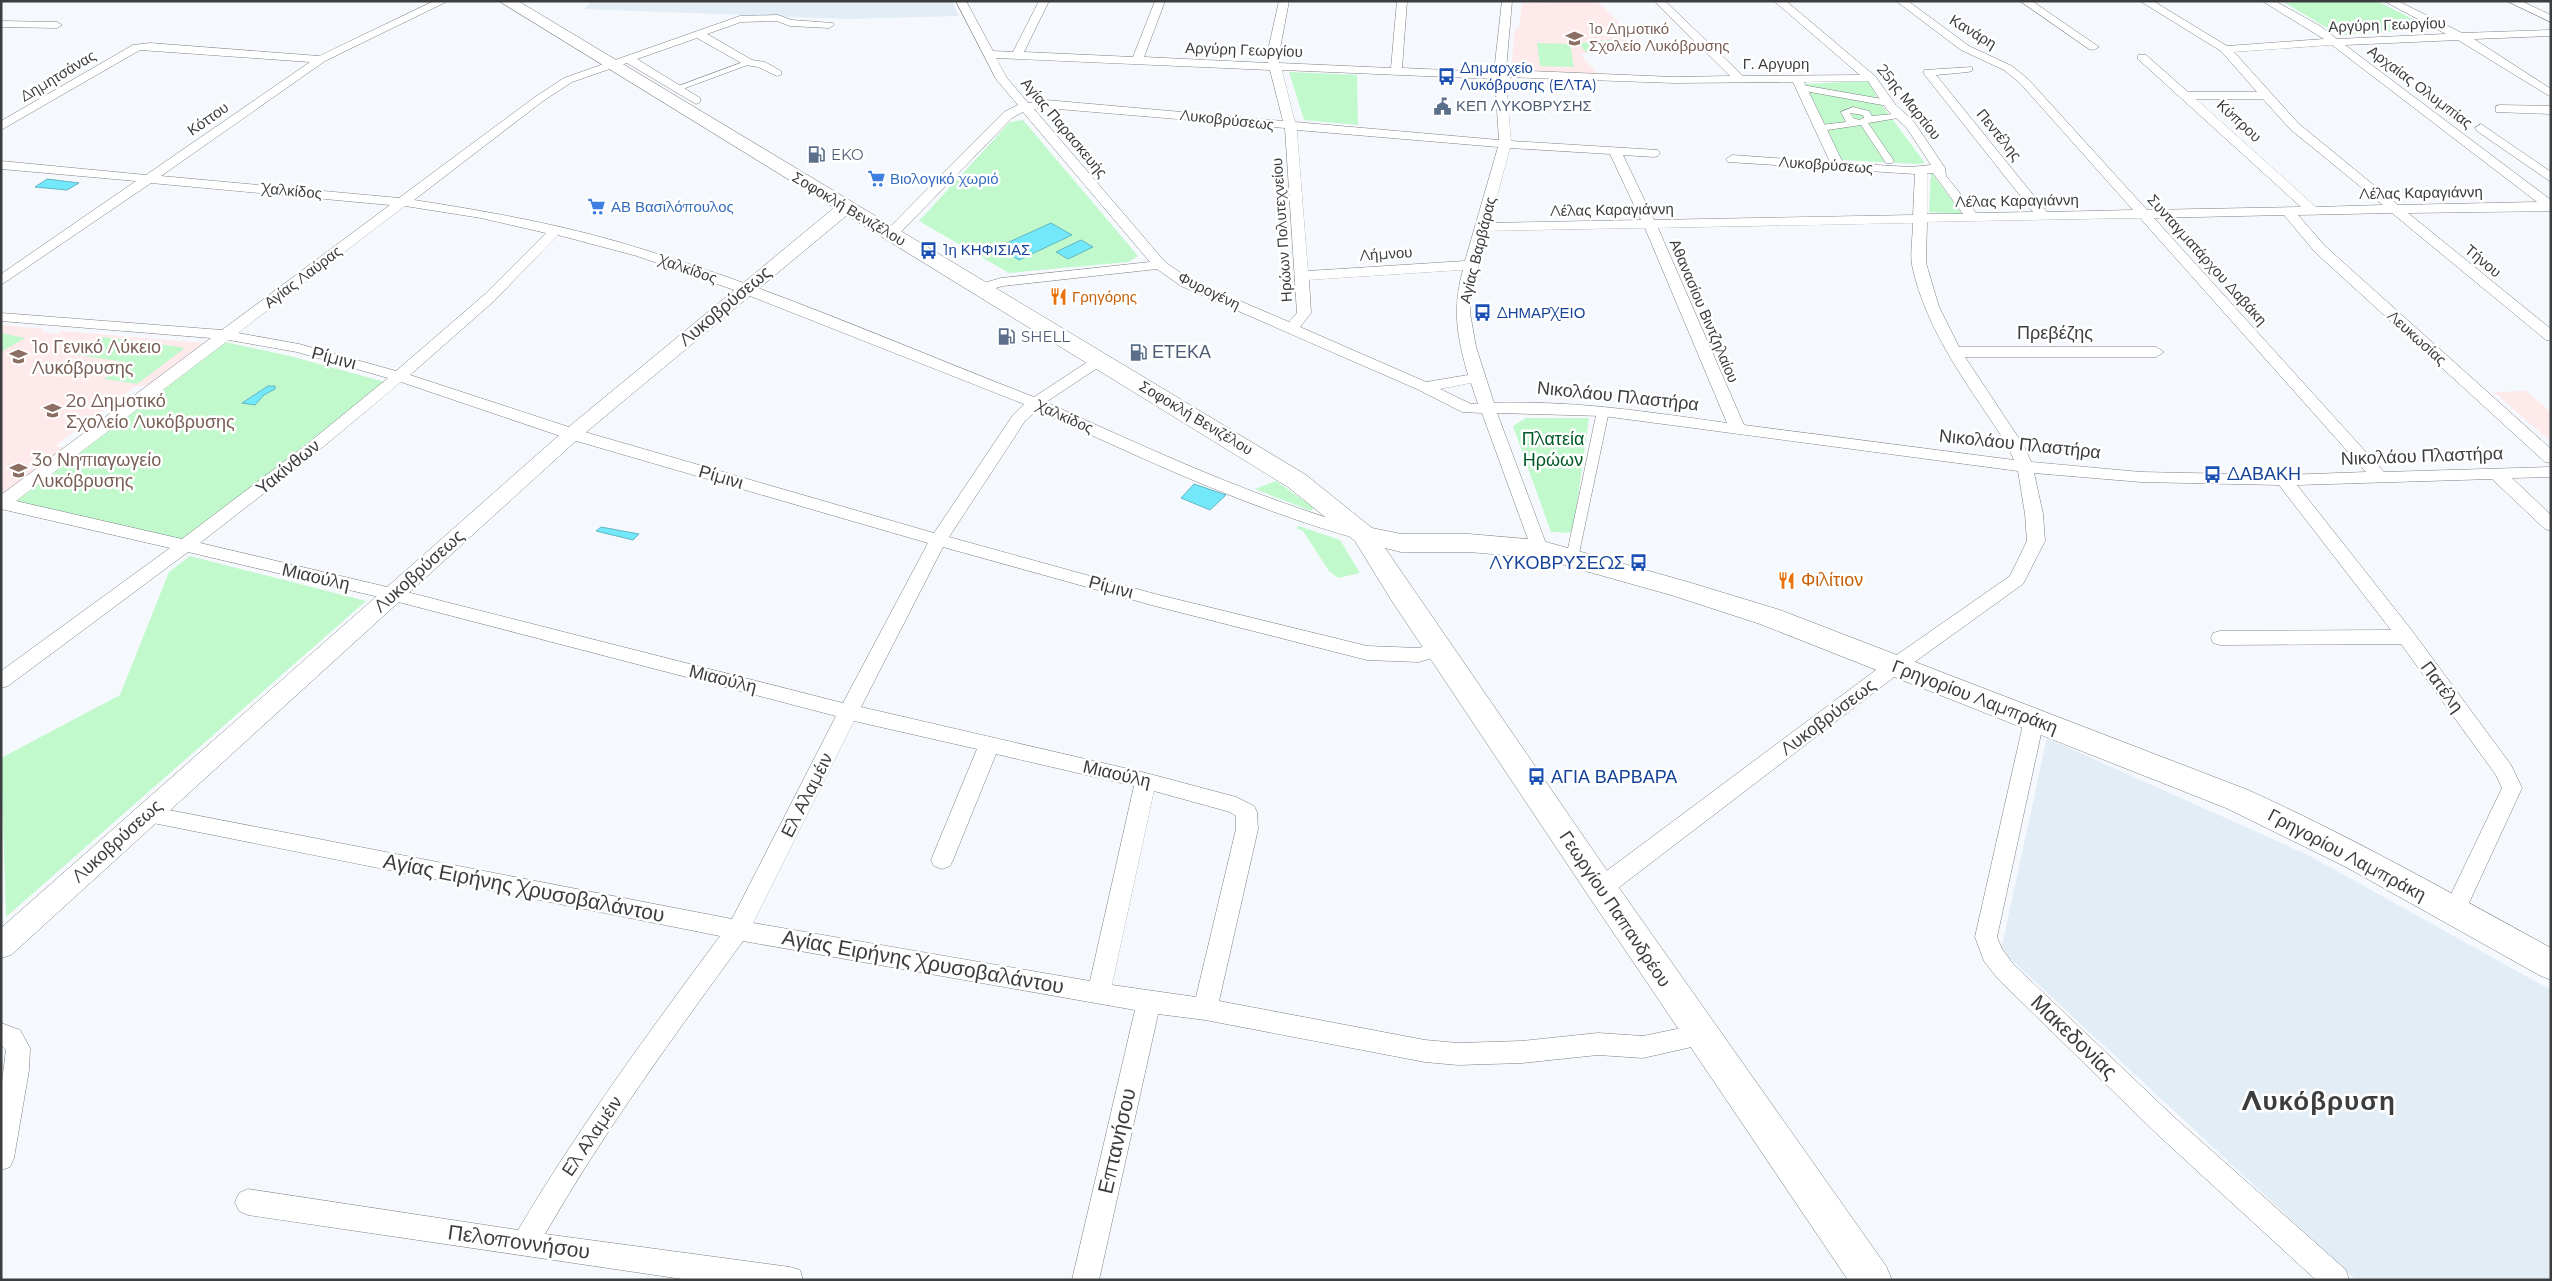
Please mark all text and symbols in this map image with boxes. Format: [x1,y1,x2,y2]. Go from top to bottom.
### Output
street label: Κανάρη [1946,10,2000,53]
street label: Αργύρη Γεωργίου [2328,13,2446,36]
place label: 1ο Δημοτικό Σχολείο Λυκόβρυσης [1589,19,1730,55]
school or university icon: 1ο Δημοτικό Σχολείο Λυκόβρυσης [1565,28,1585,48]
street label: Αργύρη Γεωργίου [1185,38,1303,61]
street label: Αρχαίας Ολυμπίας [2364,41,2477,132]
street label: Δημητσάνας [17,46,99,106]
street label: Γ. Αργυρη [1743,54,1809,73]
place label: Δημαρχείο Λυκόβρυσης (ΕΛΤΑ) [1460,58,1597,94]
street label: 25ης Μαρτίου [1873,60,1946,143]
bus stop icon: Δημαρχείο Λυκόβρυσης (ΕΛΤΑ) [1436,67,1456,87]
street label: Αγίας Παρασκευής [1017,74,1112,181]
street label: Κύπρου [2213,95,2266,146]
public building icon: ΚΕΠ ΛΥΚΟΒΡΥΣΗΣ [1432,96,1452,116]
place label: ΚΕΠ ΛΥΚΟΒΡΥΣΗΣ [1456,96,1592,115]
street label: Κόττου [183,98,232,140]
street label: Λυκοβρύσεως [1179,105,1275,134]
street label: Πεντέλης [1973,105,2026,165]
fuel station icon: EKO [807,145,827,165]
place label: EKO [831,145,864,164]
street label: Λυκοβρύσεως [1778,152,1874,177]
street label: Ηρώων Πολυτεχνείου [1267,157,1296,303]
street label: Σοφοκλή Βενιζέλου [789,167,909,250]
supermarket icon: Βιολογικό χωριό [866,169,886,189]
place label: Βιολογικό χωριό [890,169,999,188]
street label: Χαλκίδος [259,178,323,203]
street label: Λέλας Καραγιάννη [2359,182,2483,203]
street label: Λέλας Καραγιάννη [1955,190,2079,211]
street label: Συνταγματάρχου Δαβάκη [2144,190,2271,329]
street label: Αγίας Βαρβάρας [1455,195,1500,305]
supermarket icon: ΑΒ Βασιλόπουλος [587,197,607,217]
place label: ΑΒ Βασιλόπουλος [611,197,734,216]
street label: Λέλας Καραγιάννη [1550,199,1674,220]
street label: Αθανασίου Βιντζηλαίου [1666,236,1743,385]
bus stop icon: 1η ΚΗΦΙΣΙΑΣ [919,240,939,260]
place label: 1η ΚΗΦΙΣΙΑΣ [943,240,1030,259]
street label: Τήνου [2461,240,2505,281]
street label: Αγίας Λαύρας [260,241,345,312]
street label: Λήμνου [1359,242,1413,265]
street label: Χαλκίδος [655,249,720,287]
street label: Λυκοβρύσεως [674,261,776,351]
street label: Φυρογένη [1175,267,1244,314]
restaurant icon: Γρηγόρης [1048,287,1068,307]
place label: Γρηγόρης [1072,287,1137,306]
bus stop icon: ΔΗΜΑΡΧΕΙΟ [1473,303,1493,323]
place label: ΔΗΜΑΡΧΕΙΟ [1497,303,1585,322]
street label: Λευκωσίας [2384,306,2451,369]
street label: Πρεβέζης [2017,322,2093,344]
fuel station icon: SHELL [997,327,1017,347]
place label: SHELL [1021,327,1070,346]
place label: 1ο Γενικό Λύκειο Λυκόβρυσης [32,336,161,379]
place label: ΕΤΕΚΑ [1152,341,1211,363]
street label: Ρίμινι [309,342,359,374]
fuel station icon: ΕΤΕΚΑ [1128,342,1148,362]
school or university icon: 1ο Γενικό Λύκειο Λυκόβρυσης [8,347,28,367]
street label: Σοφοκλή Βενιζέλου [1136,376,1256,459]
street label: Νικολάου Πλαστήρα [1536,377,1700,415]
place label: 2ο Δημοτικό Σχολείο Λυκόβρυσης [66,390,235,433]
street label: Χαλκίδος [1032,395,1096,437]
school or university icon: 2ο Δημοτικό Σχολείο Λυκόβρυσης [42,401,62,421]
street label: Νικολάου Πλαστήρα [1938,425,2102,463]
park label: Πλατεία Ηρώων [1522,428,1584,471]
street label: Υακίνθων [252,435,324,499]
street label: Νικολάου Πλαστήρα [2340,442,2504,470]
place label: 3ο Νηπιαγωγείο Λυκόβρυσης [32,449,161,492]
school or university icon: 3ο Νηπιαγωγείο Λυκόβρυσης [8,460,28,480]
street label: Ρίμινι [696,460,746,494]
place label: ΔΑΒΑΚΗ [2227,463,2301,485]
bus stop icon: ΔΑΒΑΚΗ [2203,464,2223,484]
street label: Λυκοβρύσεως [369,525,469,617]
place label: ΛΥΚΟΒΡΥΣΕΩΣ [1490,552,1625,574]
bus stop icon: ΛΥΚΟΒΡΥΣΕΩΣ [1629,553,1649,573]
street label: Μιαούλη [280,559,352,595]
place label: Φιλίτιον [1801,569,1863,591]
restaurant icon: Φιλίτιον [1777,570,1797,590]
street label: Ρίμινι [1086,571,1136,603]
street label: Γρηγορίου Λαμπράκη [1889,655,2061,739]
street label: Πατέλη [2416,657,2468,717]
street label: Μιαούλη [687,660,759,698]
street label: Λυκοβρύσεως [1776,674,1880,760]
street label: Ελ Αλαμέιν [776,749,838,841]
street label: Μιαούλη [1081,756,1153,792]
place label: ΑΓΙΑ ΒΑΡΒΑΡΑ [1551,766,1677,788]
bus stop icon: ΑΓΙΑ ΒΑΡΒΑΡΑ [1527,767,1547,787]
street label: Λυκοβρύσεως [67,795,167,887]
street label: Γρηγορίου Λαμπράκη [2264,804,2430,906]
street label: Γεωργίου Παπανδρέου [1555,827,1675,991]
street label: Αγίας Ειρήνης Χρυσοβαλάντου [381,848,667,927]
street label: Αγίας Ειρήνης Χρυσοβαλάντου [780,924,1066,999]
street label: Μακεδονίας [2026,989,2123,1084]
district label: Λυκόβρυση [2241,1085,2396,1117]
street label: Επτανήσου [1092,1086,1141,1196]
street label: Ελ Αλαμέιν [557,1092,627,1180]
street label: Πελοποννήσου [446,1219,592,1264]

